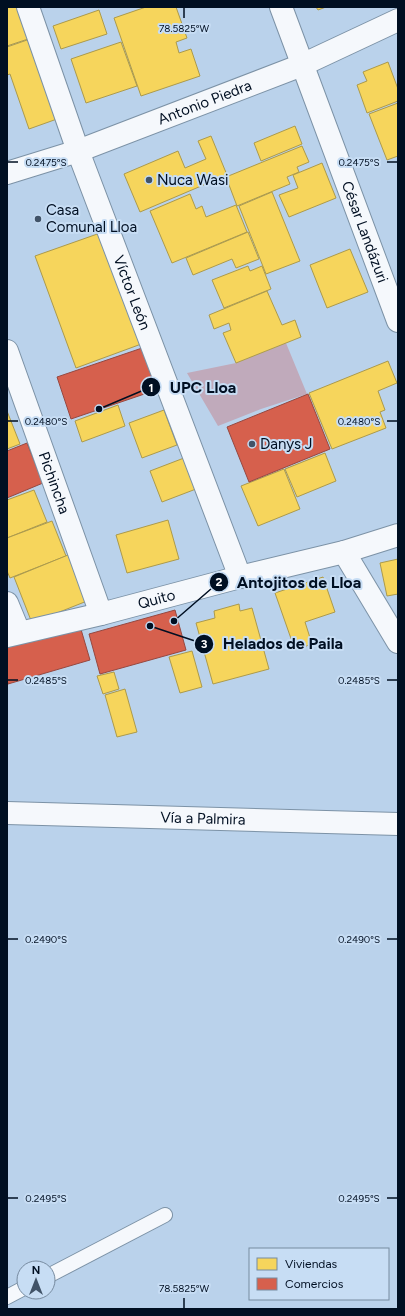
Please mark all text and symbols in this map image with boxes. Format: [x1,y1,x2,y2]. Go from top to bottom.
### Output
text: 78.5825°W [159,22,209,35]
street label: Antonio Piedra [155,76,254,129]
text: 0.2475°S [25,156,67,169]
text: 0.2475°S [338,156,380,169]
place label: Nuca Wasi [157,171,228,189]
marker: Nuca Wasi [144,175,154,185]
street label: César Landázuri [338,179,392,285]
place label: Casa Comunal Lloa [46,201,137,236]
marker: Casa Comunal Lloa [33,214,43,224]
street label: Víctor León [110,253,154,332]
callout: UPC Lloa [141,373,244,401]
text: UPC Lloa [170,378,236,397]
text: 1 [148,381,154,395]
text: 0.2480°S [25,415,67,428]
text: 0.2480°S [338,415,380,428]
place label: Danys J [260,435,313,453]
marker: Danys J [247,439,257,449]
street label: Pichincha [35,449,73,516]
callout: Antojitos de Lloa [209,568,369,596]
text: Antojitos de Lloa [237,573,361,592]
text: 2 [216,575,223,589]
street label: Quito [136,586,177,613]
callout: Helados de Paila [194,630,351,658]
text: Helados de Paila [223,634,343,653]
text: 3 [201,637,208,651]
text: 0.2485°S [25,674,67,687]
text: 0.2485°S [338,674,380,687]
street label: Vía a Palmira [160,808,246,829]
text: 0.2490°S [25,933,67,946]
text: 0.2490°S [338,933,380,946]
text: 0.2495°S [25,1192,67,1205]
text: 0.2495°S [338,1192,380,1205]
legend [249,1248,389,1300]
text: Viviendas [285,1257,338,1271]
north arrow [16,1260,56,1300]
text: N [32,1264,40,1277]
text: Comercios [285,1277,344,1291]
text: 78.5825°W [159,1282,209,1295]

